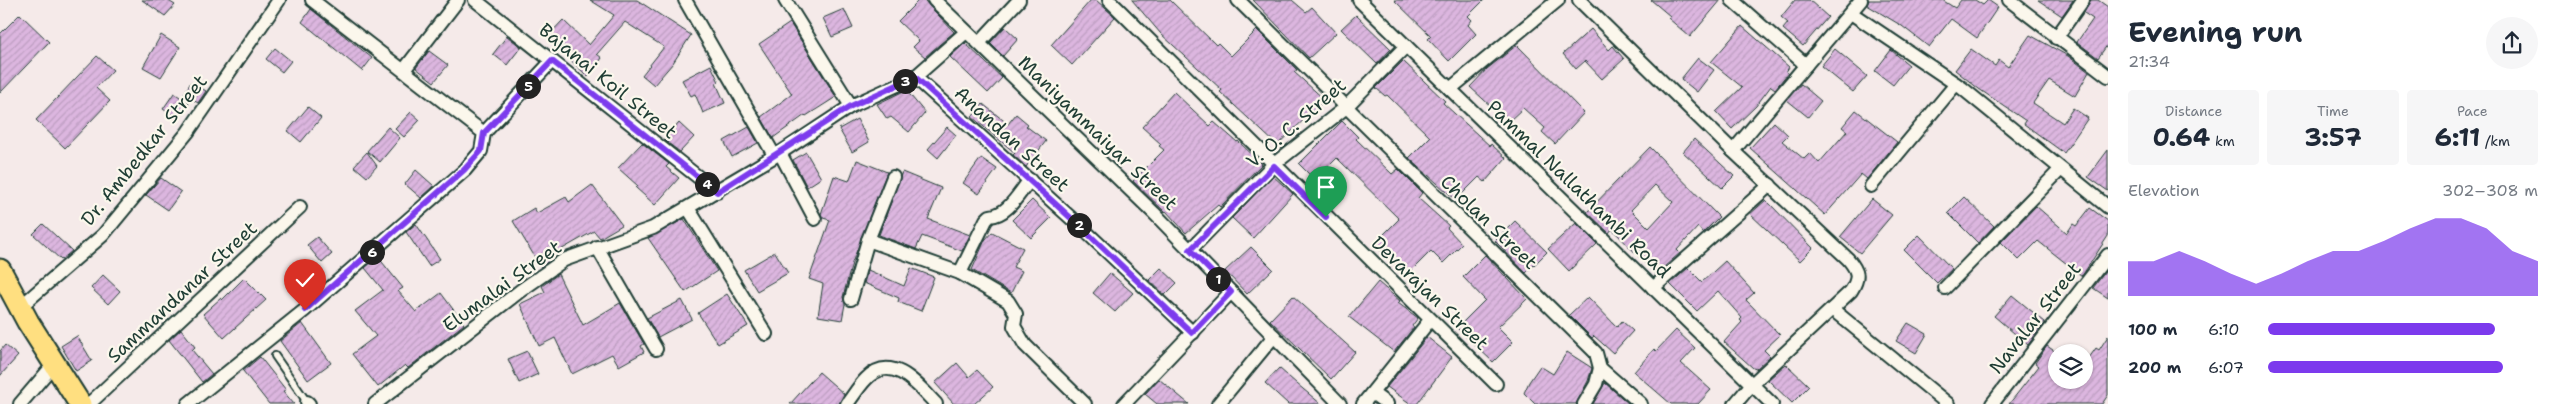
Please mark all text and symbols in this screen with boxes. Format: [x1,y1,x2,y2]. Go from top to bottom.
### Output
text: Evening run [2128,13,2303,51]
button: share [2486,17,2538,69]
street label: Bajanai Koil Street [534,18,682,144]
street label: Maniyammaiyar Street [1013,50,1183,216]
text: 21:34 [2128,51,2170,72]
pin: 3 [892,68,918,94]
street label: Dr. Ambedkar Street [75,69,213,231]
text: 3 [901,72,910,90]
street label: V. O. C. Street [1241,73,1351,173]
pin: 5 [516,74,540,98]
text: 5 [524,77,533,95]
street label: Anandan Street [949,81,1075,197]
street label: Pammal Nallathambi Road [1482,95,1676,283]
text: Distance [2165,102,2222,120]
text: Time [2317,102,2349,120]
text: Pace [2457,102,2488,120]
text: 0.64 [2153,120,2210,154]
text: 3:57 [2304,120,2362,154]
text: 6:11 [2435,120,2480,154]
text: km [2210,132,2235,150]
text: /km [2480,132,2510,150]
pin [1305,166,1347,217]
street label: Cholan Street [1435,169,1543,275]
pin: 4 [694,172,720,196]
icon: arrive [1312,173,1340,201]
text: 4 [703,175,712,193]
text: Elevation [2128,180,2200,201]
text: 302–308 m [2442,180,2538,201]
pin: 2 [1066,212,1092,238]
street label: Sammandanar Street [102,216,262,368]
text: 2 [1075,216,1084,234]
street label: Devarajan Street [1366,230,1494,356]
street label: Elumalai Street [438,234,566,338]
pin: 6 [360,240,384,264]
text: 6 [368,243,377,261]
street label: Navalar Street [1983,257,2087,379]
pin [284,259,326,310]
icon: check [291,266,319,294]
pin: 1 [1206,266,1230,292]
text: 1 [1215,270,1222,288]
text: 100 m [2128,319,2177,340]
text: 6:10 [2208,319,2239,340]
map controls [2048,344,2093,389]
button: layers [2048,344,2093,389]
text: 200 m [2128,357,2181,378]
text: 6:07 [2208,357,2244,378]

